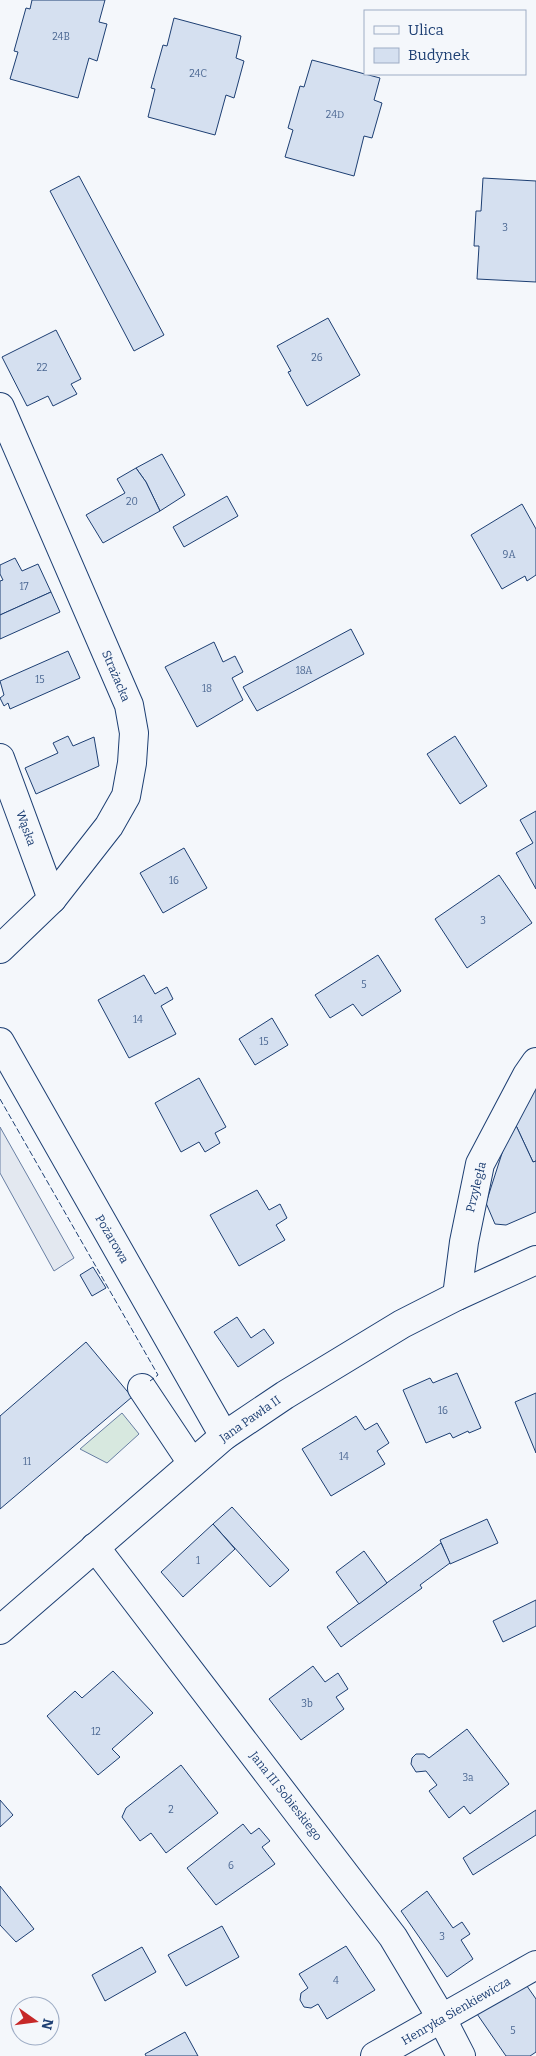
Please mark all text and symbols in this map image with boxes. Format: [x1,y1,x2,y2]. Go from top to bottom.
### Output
legend [364,10,526,75]
text: Ulica [408,21,444,39]
house number: 24B [52,31,70,43]
text: Budynek [408,46,470,64]
house number: 24C [189,68,207,80]
house number: 24D [326,109,344,121]
house number: 3 [502,222,508,234]
house number: 26 [311,352,323,364]
house number: 22 [37,362,47,374]
house number: 20 [126,496,138,508]
house number: 9A [503,549,516,561]
house number: 17 [20,581,28,593]
street label: Strażacka [99,648,133,704]
house number: 18A [296,665,313,677]
house number: 15 [35,674,45,686]
house number: 18 [202,683,212,695]
street label: Wąska [13,808,39,848]
house number: 16 [169,875,179,887]
house number: 3 [480,915,486,927]
house number: 5 [361,979,367,991]
house number: 14 [133,1014,143,1026]
house number: 15 [259,1036,269,1048]
street label: Przyległa [463,1160,489,1214]
street label: Pożarowa [92,1212,132,1266]
street label: Jana Pawła II [216,1393,283,1446]
house number: 16 [438,1405,448,1417]
house number: 14 [339,1451,349,1463]
house number: 11 [23,1456,31,1468]
house number: 1 [196,1555,200,1567]
house number: 3b [301,1698,313,1710]
house number: 12 [91,1726,101,1738]
street label: Jana III Sobieskiego [246,1748,325,1843]
house number: 3a [463,1772,474,1784]
house number: 2 [168,1804,174,1816]
house number: 6 [228,1860,234,1872]
house number: 3 [439,1931,445,1943]
street label: Henryka Sienkiewicza [399,1974,513,2048]
house number: 4 [333,1975,339,1987]
north arrow [10,1996,60,2046]
text: N [38,2017,57,2032]
house number: 5 [510,2025,516,2037]

